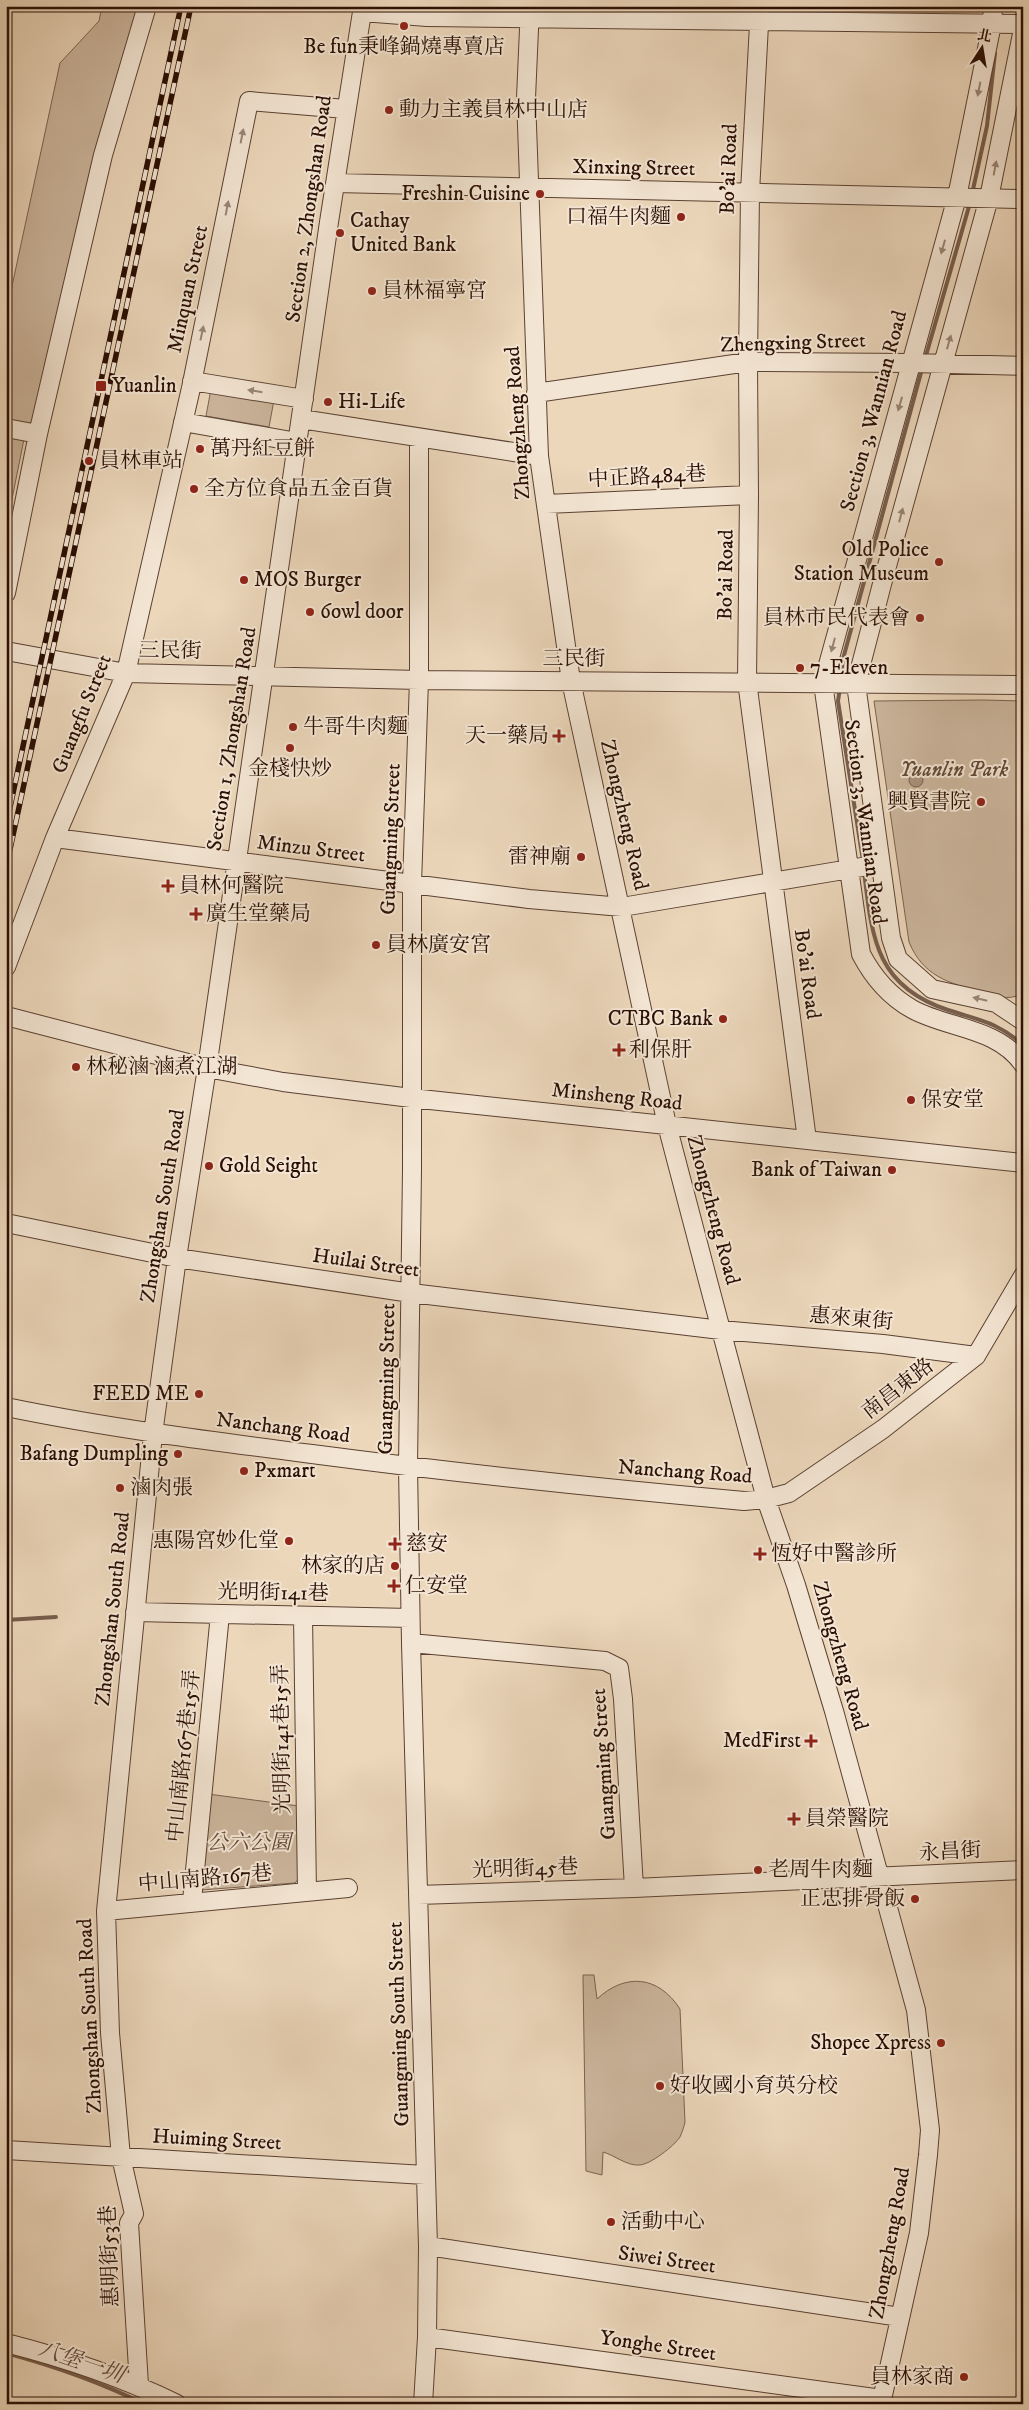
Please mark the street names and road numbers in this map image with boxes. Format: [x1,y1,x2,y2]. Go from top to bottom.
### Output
street label: Section 2, Zhongshan Road [280,93,338,324]
street label: Bo'ai Road [714,123,744,215]
street label: Xinxing Street [572,154,696,182]
street label: Minquan Street [162,222,214,355]
street label: Section 3, Wannian Road [835,307,913,514]
street label: Zhengxing Street [720,327,866,359]
street label: Zhongzheng Road [500,345,536,501]
street label: 中正路484巷 [587,461,707,493]
street label: Bo'ai Road [712,529,740,621]
street label: Section 1, Zhongshan Road [201,625,263,853]
street label: 三民街 [138,637,202,665]
street label: 三民街 [543,646,606,672]
street label: Guangfu Street [46,650,118,777]
street label: Section 3, Wannian Road [838,718,892,927]
street label: Zhongzheng Road [594,737,654,893]
street label: Guangming Street [375,763,407,915]
street label: Minzu Street [255,829,367,869]
street label: Bo'ai Road [788,927,826,1021]
street label: Minsheng Road [550,1077,684,1117]
street label: Zhongshan South Road [135,1107,191,1305]
street label: Zhongzheng Road [681,1132,746,1288]
street label: Huilai Street [311,1243,421,1283]
street label: 惠來東街 [808,1302,894,1336]
street label: Guangming Street [373,1303,401,1455]
street label: 南昌東路 [857,1353,939,1425]
street label: Nanchang Road [215,1407,352,1449]
street label: Nanchang Road [617,1454,754,1490]
street label: Zhongshan South Road [90,1510,136,1708]
street label: 光明街141巷 [217,1579,329,1607]
street label: Zhongzheng Road [806,1579,874,1734]
street label: 光明街141巷15弄 [268,1664,296,1814]
street label: 中山南路167巷15弄 [162,1668,206,1844]
street label: Guangming Street [586,1687,622,1840]
street label: 永昌街 [918,1837,982,1867]
street label: 光明街45巷 [471,1854,579,1884]
street label: 中山南路167巷 [137,1860,273,1898]
street label: Zhongshan South Road [72,1917,108,2114]
street label: Guangming South Street [382,1921,416,2127]
street label: Huiming Street [152,2124,283,2156]
street label: Zhongzheng Road [864,2165,916,2321]
street label: 惠明街53巷 [95,2204,125,2308]
street label: Siwei Street [617,2240,718,2280]
street label: Yonghe Street [598,2325,718,2367]

